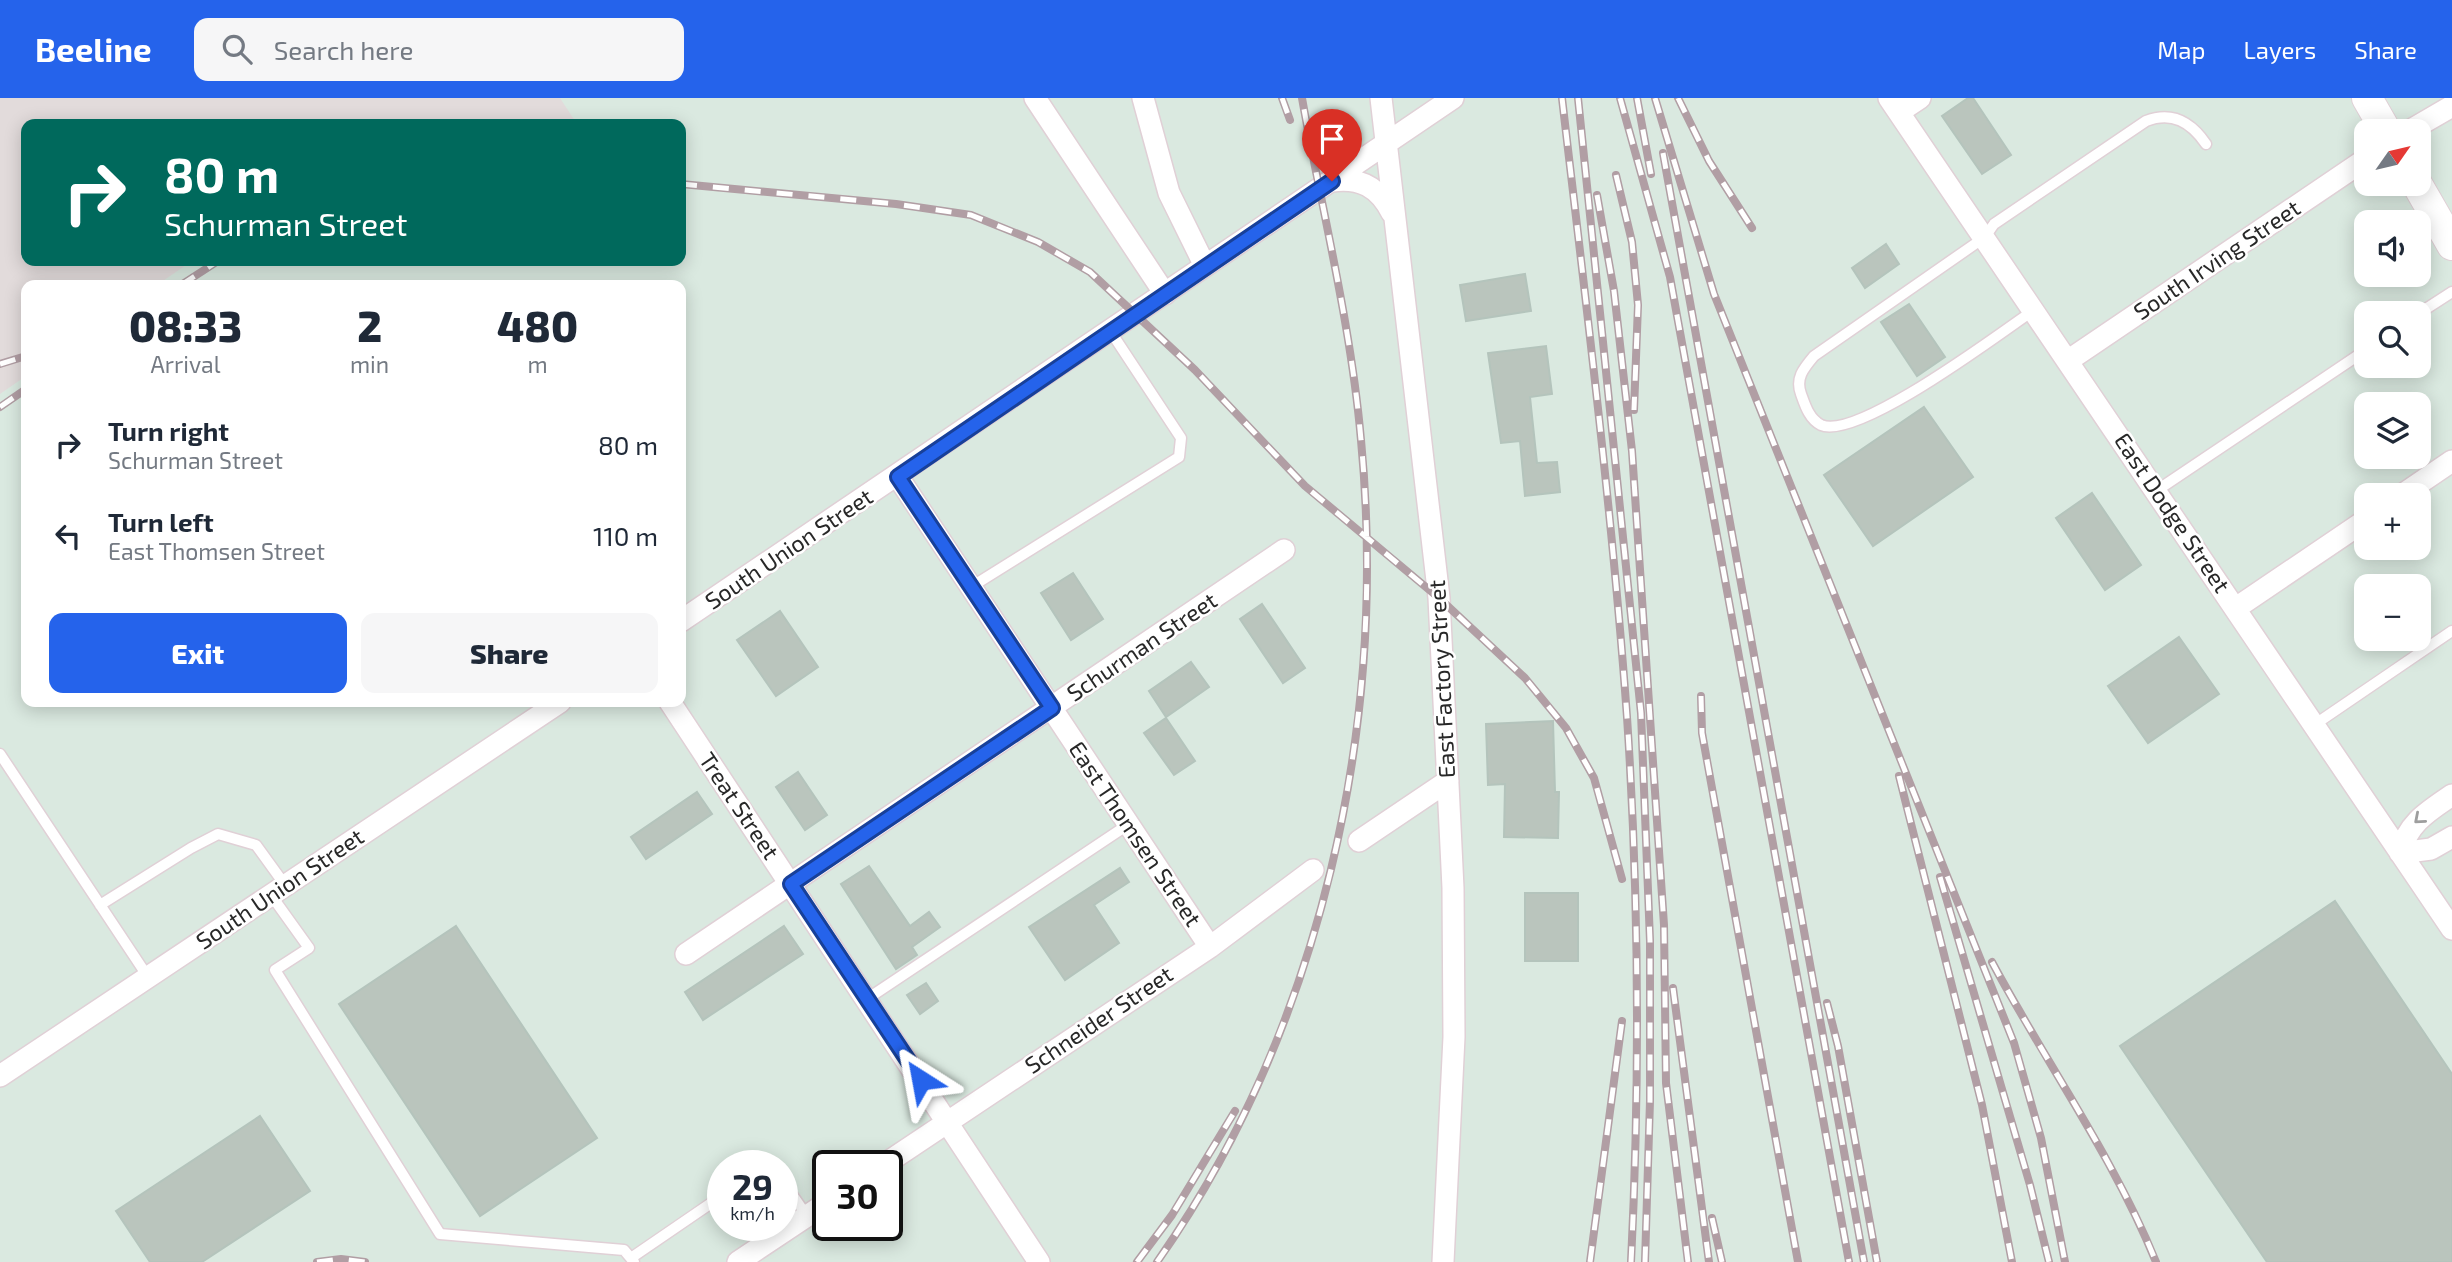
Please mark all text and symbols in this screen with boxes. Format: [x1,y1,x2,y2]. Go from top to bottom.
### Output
search box [194,18,684,81]
text: Beeline [35,29,152,69]
icon: search [218,30,256,68]
text: Search here [274,34,413,65]
text: Map [2157,35,2205,64]
text: Layers [2243,35,2316,64]
text: Share [2354,35,2417,64]
pin [1302,109,1362,181]
north arrow [2354,119,2431,196]
map controls [2354,119,2431,651]
icon: arrive [1313,120,1351,158]
text: 80 m [164,144,279,203]
icon: right [49,147,140,238]
street label: South Irving Street [2128,193,2305,325]
text: Schurman Street [164,204,408,242]
button: sound [2354,210,2431,287]
text: 08:33 [129,300,242,350]
text: 2 [357,300,382,350]
text: 480 [497,300,578,350]
button: search [2354,301,2431,378]
text: Arrival [150,350,220,378]
text: min [350,350,389,378]
text: m [528,350,548,378]
button: layers [2354,392,2431,469]
text: Turn right [108,415,229,446]
icon: right [49,426,87,464]
street label: East Dodge Street [2109,427,2237,598]
text: 80 m [598,429,658,460]
text: Schurman Street [108,446,283,474]
street label: South Union Street [699,482,878,615]
button: + [2354,483,2431,560]
text: Turn left [108,506,214,537]
icon: left [49,517,87,555]
text: 110 m [593,520,658,551]
text: East Thomsen Street [108,537,325,565]
button: − [2354,574,2431,651]
street label: East Factory Street [1422,579,1460,779]
street label: Schurman Street [1061,585,1222,707]
button: Exit [49,613,347,693]
button: Share [361,613,658,693]
street label: East Thomsen Street [1064,736,1208,931]
street label: Treat Street [694,747,786,864]
one-way arrow [2415,811,2428,823]
street label: South Union Street [190,822,369,955]
street label: Schneider Street [1019,959,1178,1079]
position arrow [884,1043,958,1117]
speed limit sign: 30 [812,1150,903,1241]
text: 29 [732,1165,773,1207]
text: km/h [730,1202,775,1224]

